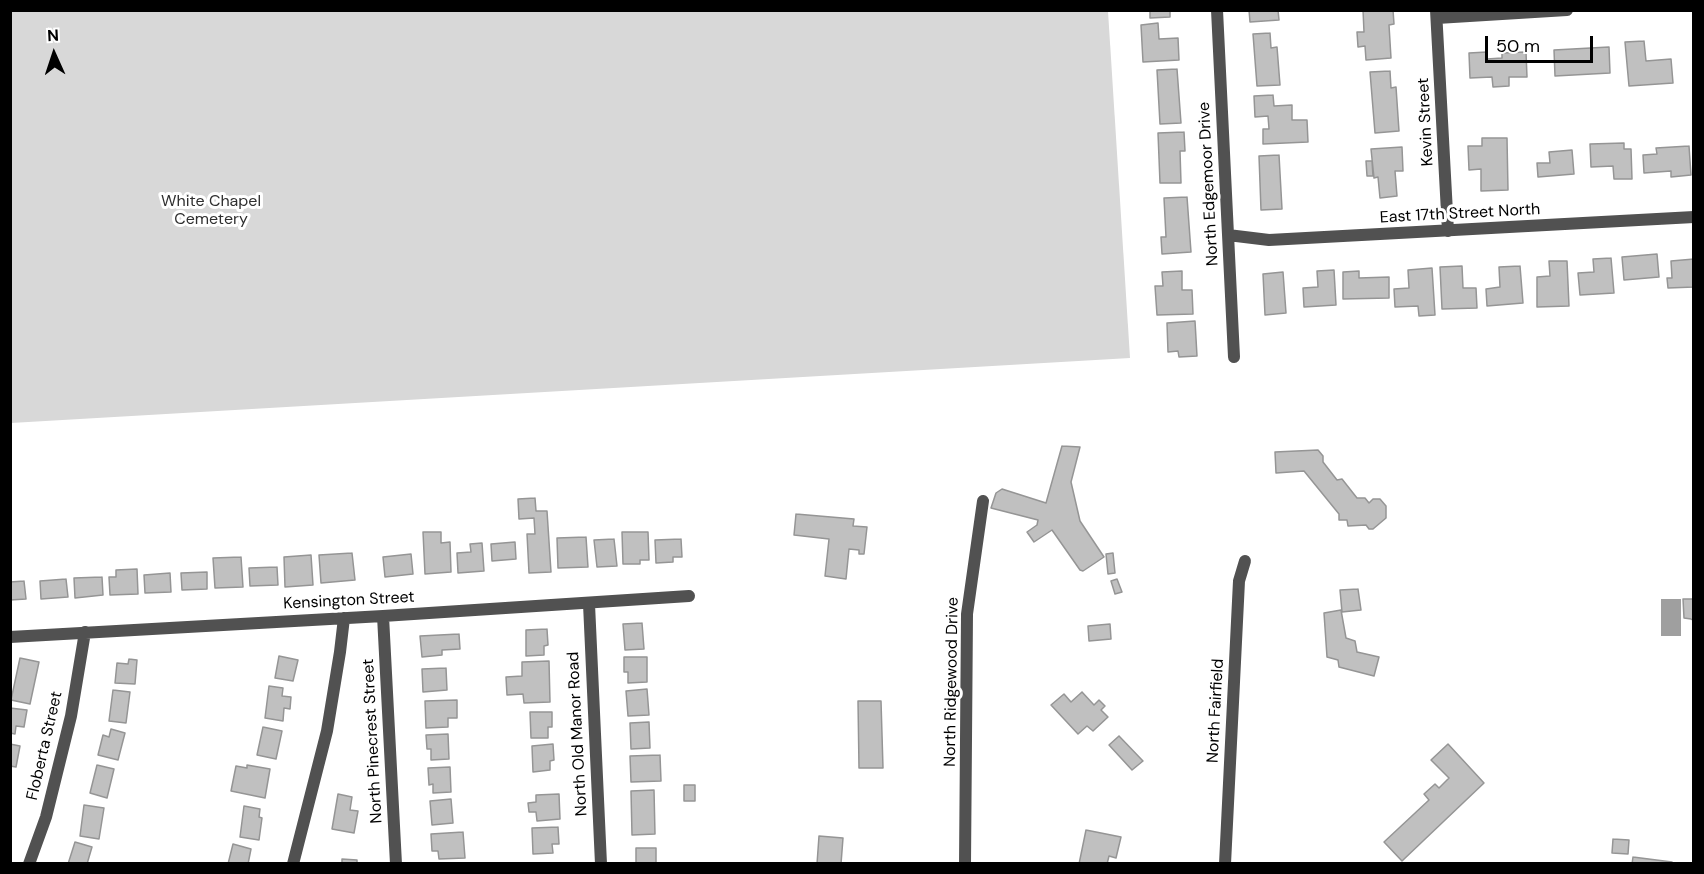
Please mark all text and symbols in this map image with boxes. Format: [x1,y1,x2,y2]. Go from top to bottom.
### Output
north arrow [24,24,84,84]
scale bar [1488,24,1596,62]
text: N [47,25,59,46]
text: 50 m [1496,34,1540,58]
street label: Kevin Street [1414,77,1438,167]
street label: North Edgemoor Drive [1195,101,1223,267]
park label: White Chapel Cemetery [161,192,261,230]
street label: East 17th Street North [1379,200,1541,228]
street label: Kensington Street [283,588,415,614]
street label: North Ridgewood Drive [941,597,963,767]
street label: North Old Manor Road [564,651,592,817]
street label: North Pinecrest Street [359,658,387,824]
street label: North Fairfield [1204,658,1228,764]
street label: Floberta Street [23,690,67,802]

